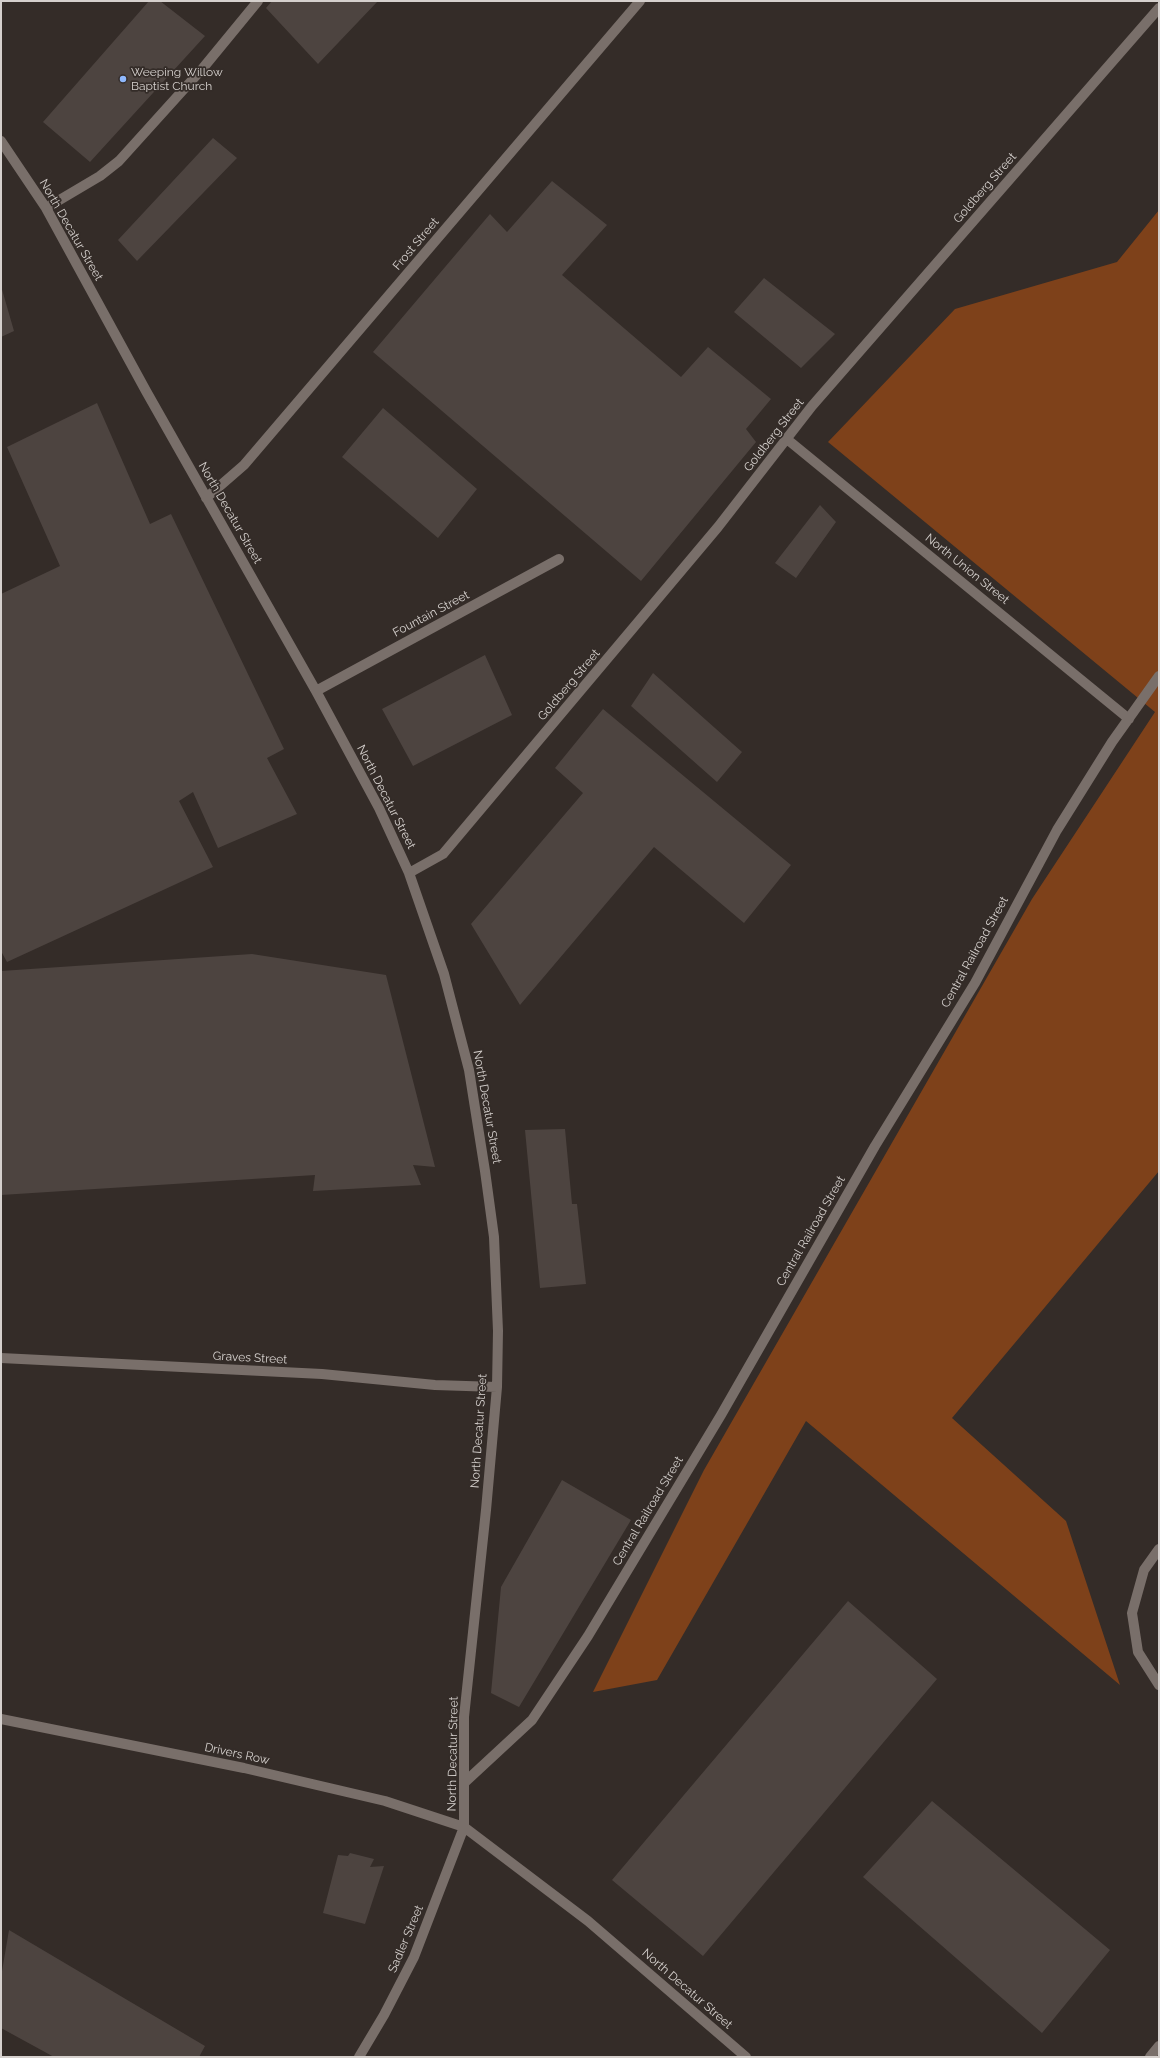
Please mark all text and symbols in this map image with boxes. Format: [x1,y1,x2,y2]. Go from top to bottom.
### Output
place label: Weeping Willow Baptist Church [131,65,223,93]
marker: Weeping Willow Baptist Church [118,74,128,84]
street label: Goldberg Street [950,150,1020,226]
street label: North Decatur Street [36,177,106,283]
street label: Frost Street [390,215,442,273]
street label: Goldberg Street [741,396,807,474]
street label: North Decatur Street [195,460,265,566]
street label: North Union Street [922,531,1012,607]
street label: Fountain Street [390,588,472,640]
street label: Goldberg Street [535,646,603,724]
street label: North Decatur Street [353,743,419,851]
street label: Central Railroad Street [938,894,1012,1010]
street label: North Decatur Street [470,1049,504,1165]
street label: Central Railroad Street [774,1173,848,1289]
street label: Graves Street [212,1349,288,1367]
street label: North Decatur Street [468,1373,490,1489]
street label: Central Railroad Street [610,1454,686,1568]
street label: North Decatur Street [445,1696,461,1812]
street label: Drivers Row [203,1740,271,1768]
street label: Sadler Street [385,1903,427,1975]
street label: North Decatur Street [639,1946,735,2032]

